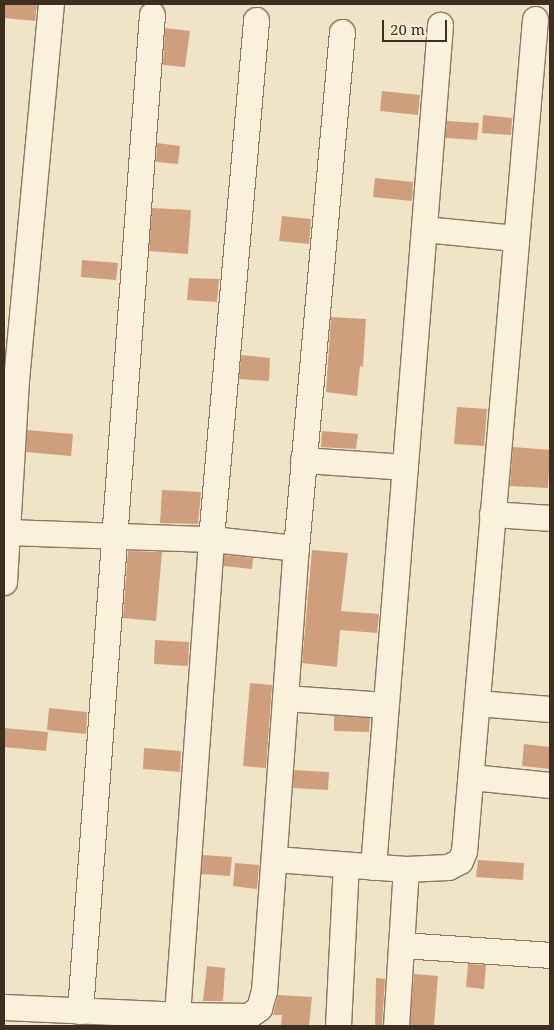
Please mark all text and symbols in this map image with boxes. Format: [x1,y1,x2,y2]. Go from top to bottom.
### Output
scale bar [384,10,449,42]
text: 20 m [390,19,425,39]

